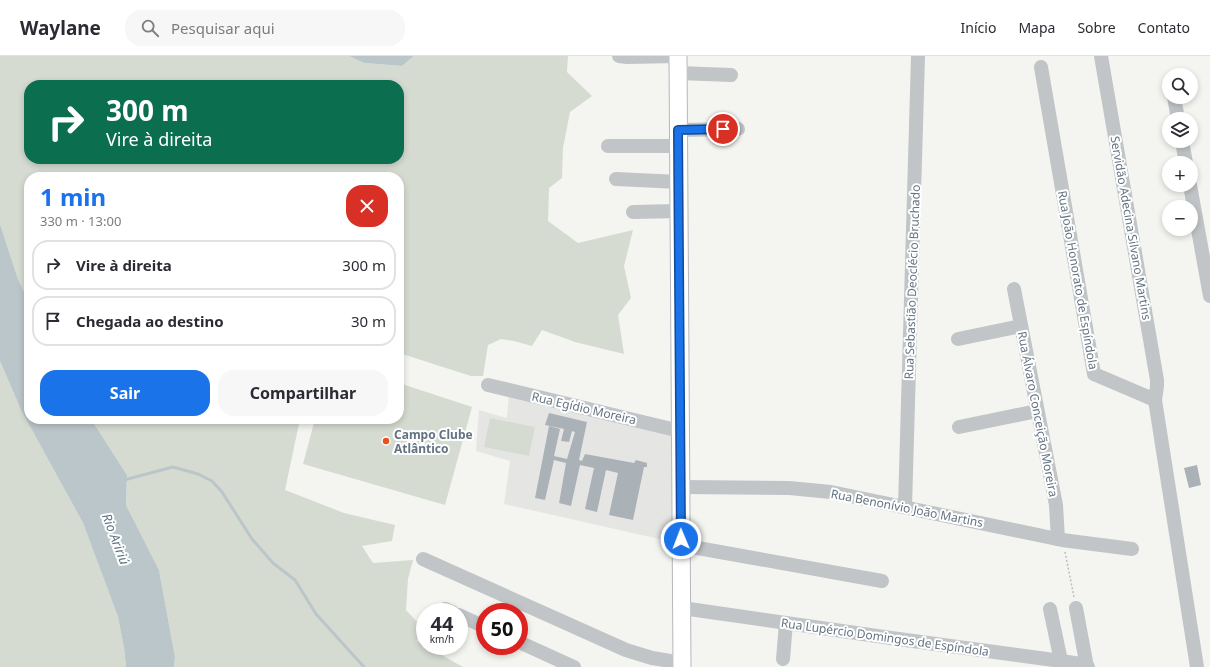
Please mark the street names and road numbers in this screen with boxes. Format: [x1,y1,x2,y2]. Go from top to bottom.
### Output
street label: Servidão Adecina Silvano Martins [1106,135,1156,322]
street label: Rua Sebastião Deoclécio Bruchado [900,184,924,380]
street label: Rua João Honorato de Espíndola [1054,189,1102,371]
street label: Rua Álvaro Conceição Moreira [1014,330,1062,498]
street label: Rua Egídio Moreira [530,388,638,428]
street label: Rua Benonívio João Martins [829,485,985,531]
street label: Rua Lupércio Domingos de Espíndola [780,614,990,660]

